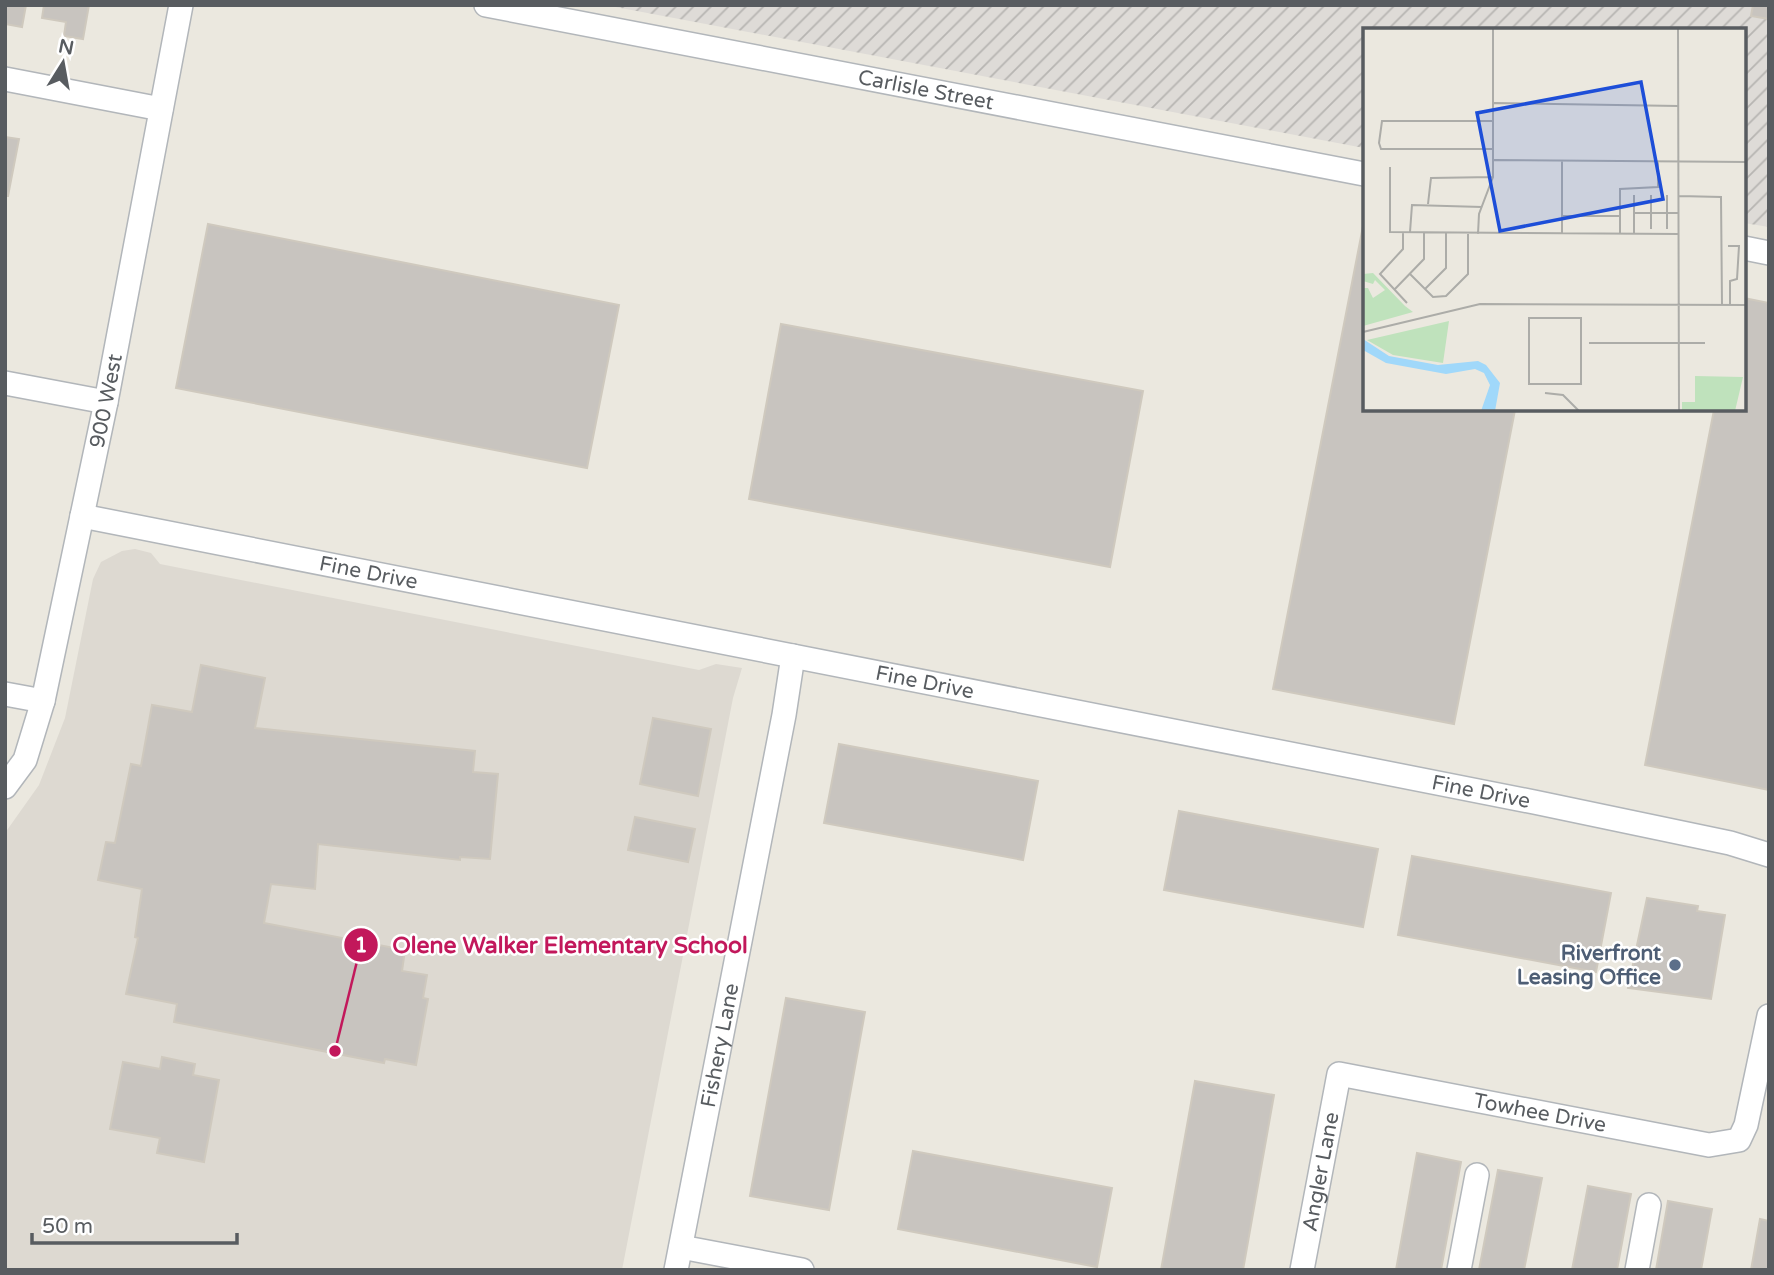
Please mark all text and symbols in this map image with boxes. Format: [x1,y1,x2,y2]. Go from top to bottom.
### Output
north arrow [28,28,98,98]
inset map [1363,28,1746,411]
text: N [56,35,76,60]
street label: Carlisle Street [856,65,996,115]
street label: 900 West [85,352,128,450]
street label: Fine Drive [317,551,420,595]
street label: Fine Drive [873,661,976,704]
street label: Fine Drive [1430,770,1532,814]
callout: Olene Walker Elementary School [343,923,762,967]
text: Olene Walker Elementary School [392,932,748,960]
text: 1 [354,933,368,958]
place label: Riverfront Leasing Office [1517,941,1661,990]
marker: Riverfront Leasing Office [1667,957,1683,973]
street label: Fishery Lane [696,981,745,1110]
street label: Towhee Drive [1471,1088,1608,1138]
street label: Angler Lane [1298,1110,1345,1234]
scale bar [32,1202,236,1246]
text: 50 m [42,1214,93,1239]

